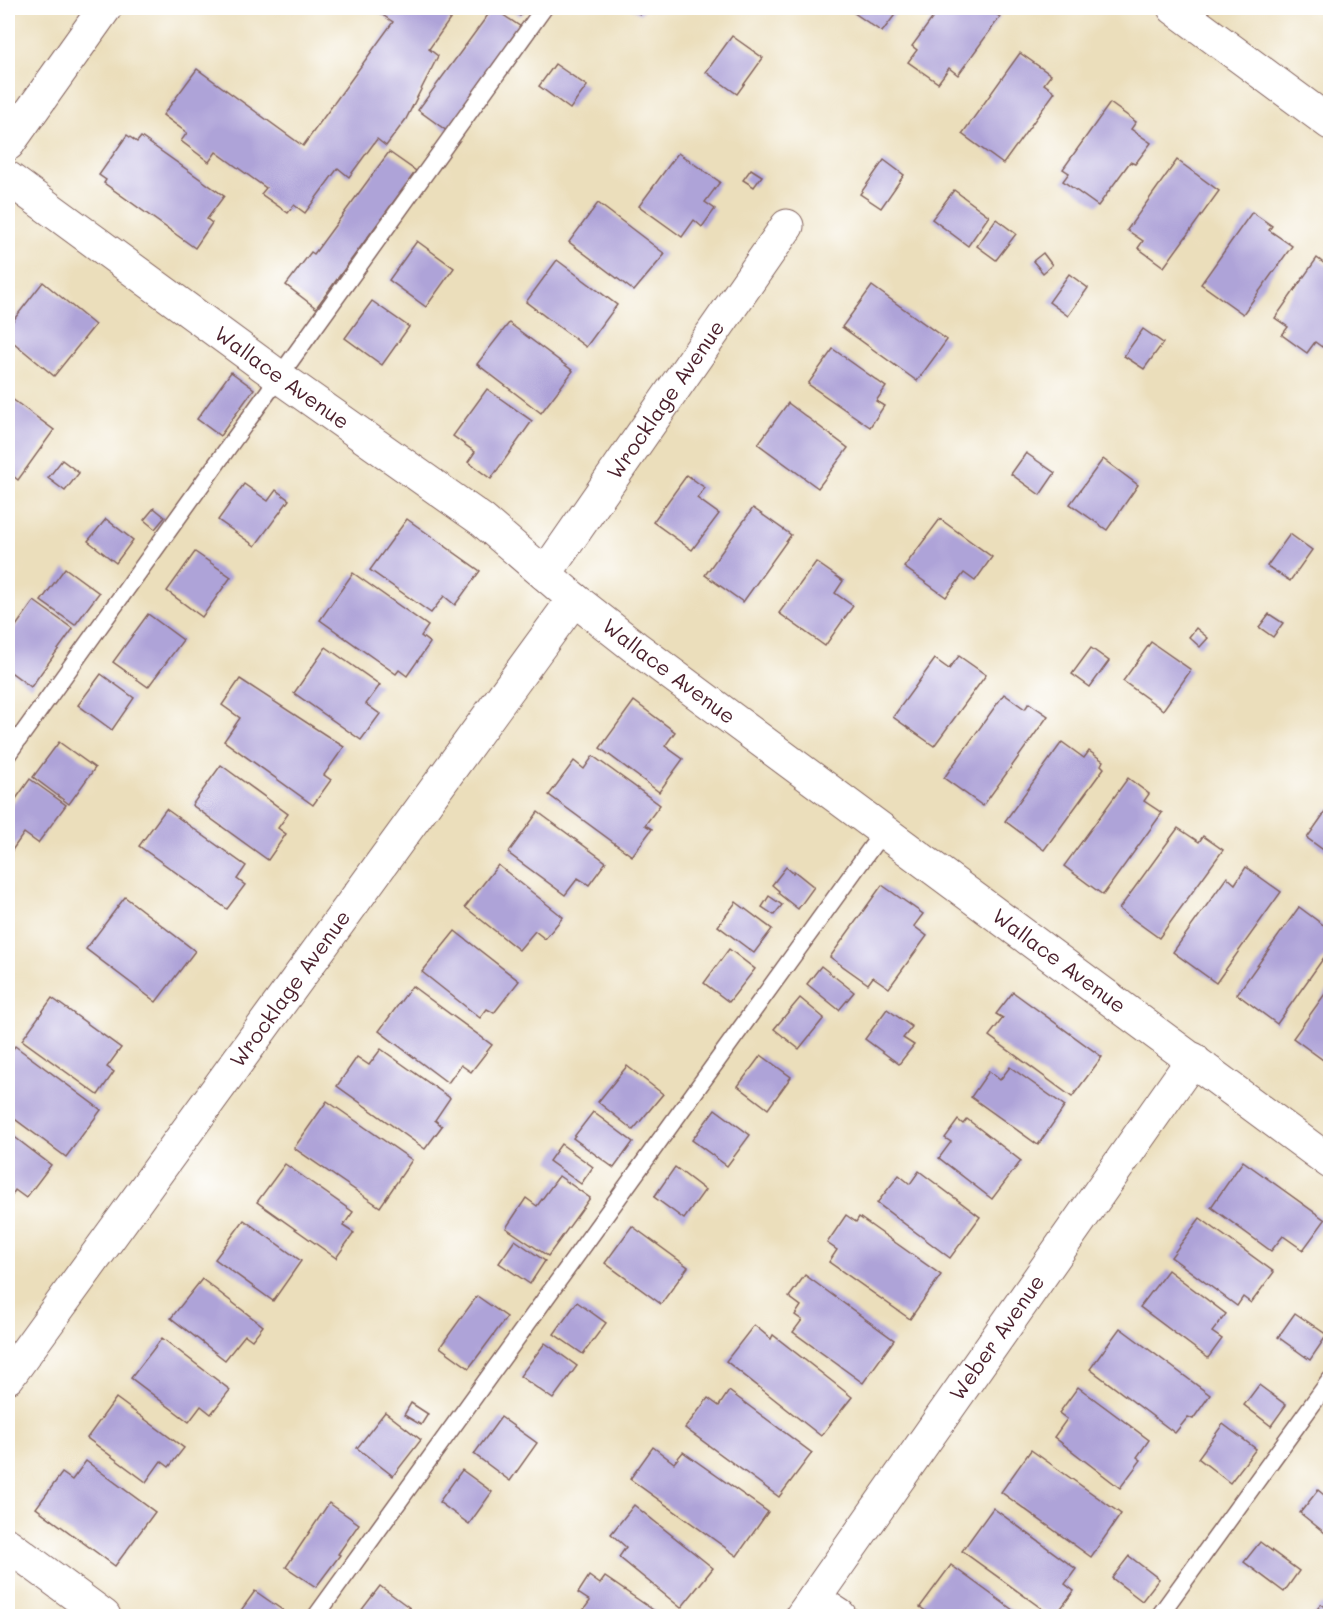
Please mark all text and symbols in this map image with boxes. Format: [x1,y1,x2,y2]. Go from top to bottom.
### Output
street label: Wrocklage Avenue [600,314,730,484]
street label: Wallace Avenue [210,319,355,434]
street label: Wallace Avenue [597,611,742,729]
street label: Wallace Avenue [987,901,1132,1018]
street label: Wrocklage Avenue [223,904,355,1072]
street label: Weber Avenue [943,1269,1050,1405]

